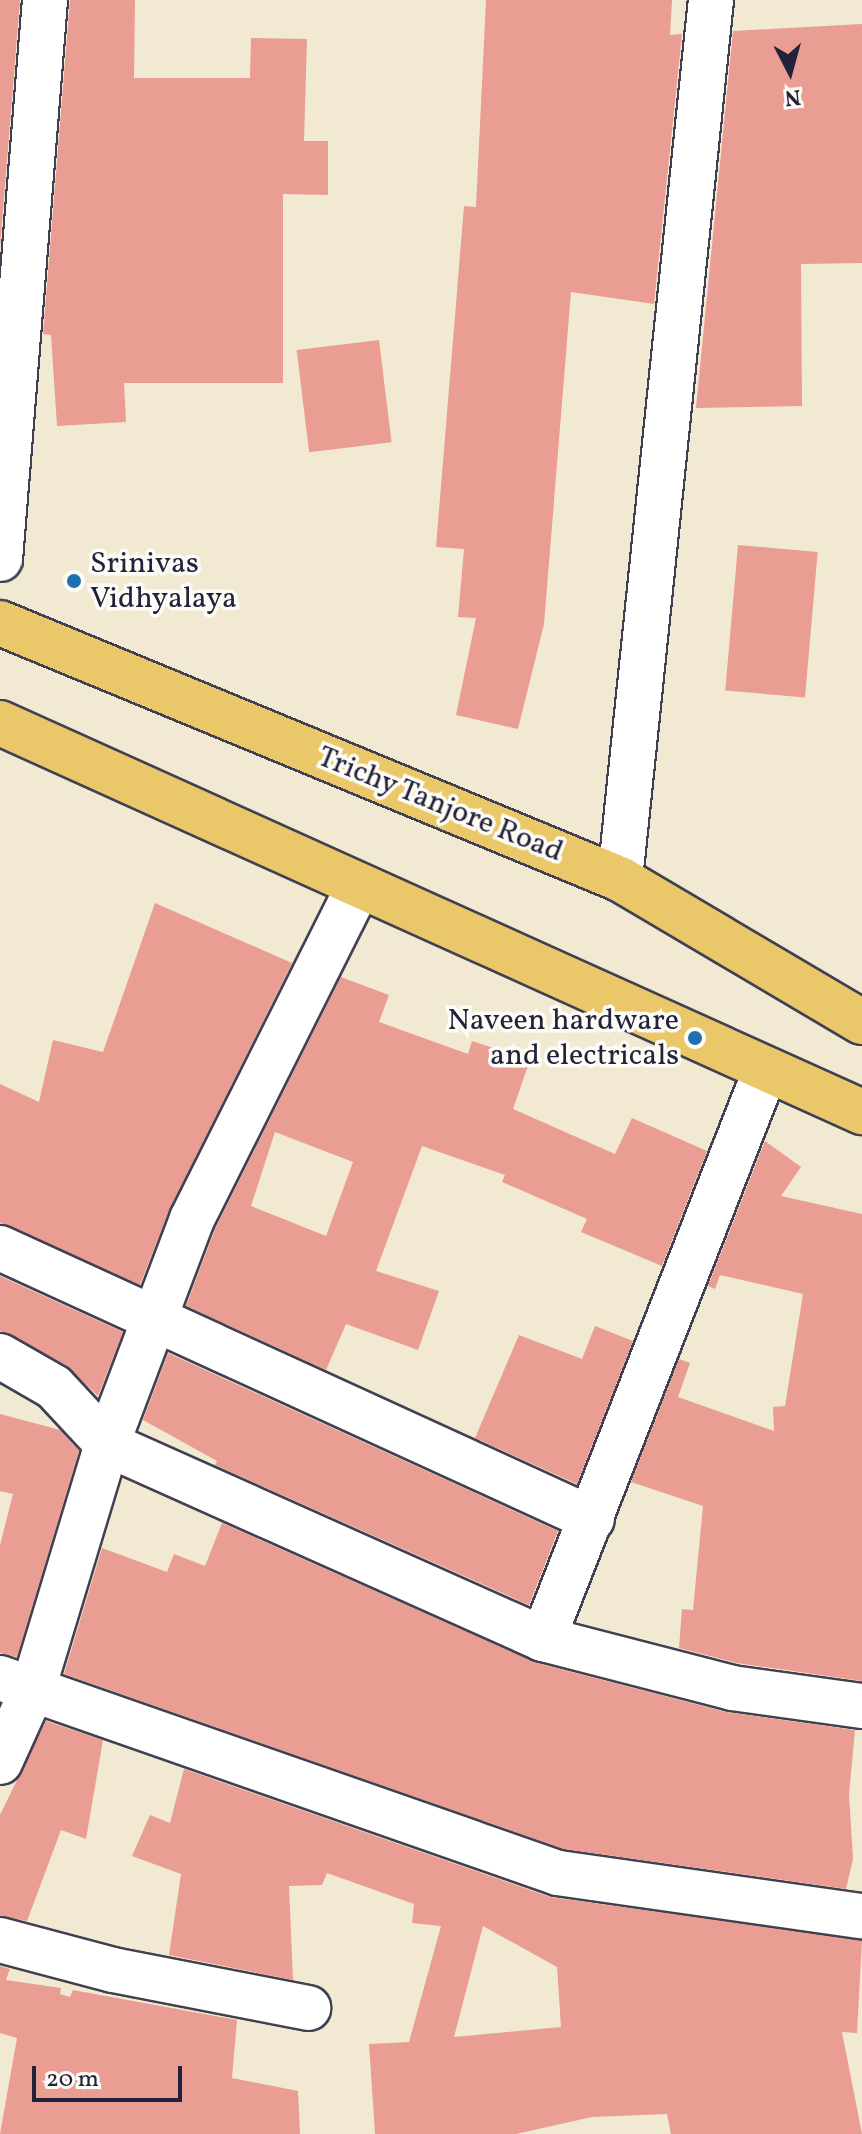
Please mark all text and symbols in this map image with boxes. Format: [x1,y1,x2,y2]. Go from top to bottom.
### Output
north arrow [750,32,830,112]
text: N [783,80,802,113]
place label: Srinivas Vidhyalaya [90,546,237,616]
marker: Srinivas Vidhyalaya [65,572,83,590]
street label: Trichy Tanjore Road [311,739,569,871]
place label: Naveen hardware and electricals [448,1003,679,1074]
marker: Naveen hardware and electricals [686,1029,704,1047]
scale bar [36,2050,186,2100]
text: 20 m [46,2063,99,2097]

